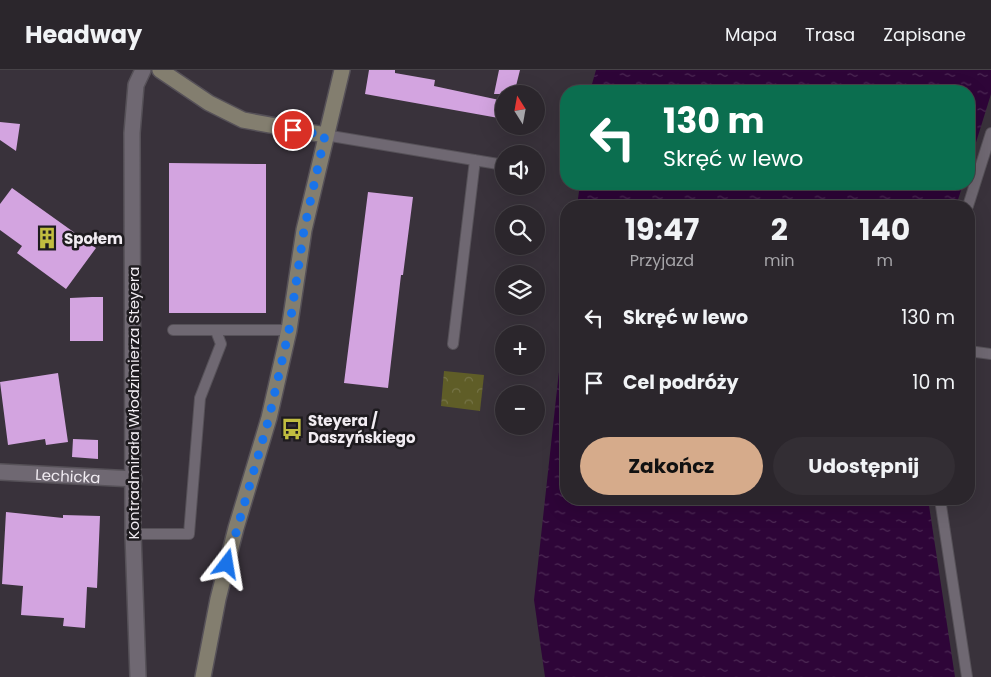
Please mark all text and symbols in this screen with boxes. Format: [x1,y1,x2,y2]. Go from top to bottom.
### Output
text: Headway [25,18,142,51]
text: Mapa [725,22,777,47]
text: Trasa [805,22,855,47]
text: Zapisane [883,22,966,47]
north arrow [495,85,545,135]
map controls [495,85,545,435]
text: 130 m [663,96,765,145]
icon: left [580,105,645,170]
pin [272,109,314,151]
icon: arrive [279,116,307,144]
text: Skręć w lewo [663,143,803,174]
button: sound [495,145,545,195]
button: search [495,205,545,255]
text: 19:47 [625,208,699,251]
text: 2 [771,208,788,251]
text: 140 [859,208,910,251]
building icon: Społem [34,225,60,251]
place label: Społem [64,228,123,249]
text: Przyjazd [630,249,694,272]
text: min [764,249,795,272]
text: m [877,249,893,272]
button: layers [495,265,545,315]
street label: Kontradmirała Włodzimierza Steyera [123,266,144,540]
icon: left [580,304,608,332]
text: Skręć w lewo [623,304,748,331]
text: 130 m [901,304,955,331]
button: + [495,325,545,375]
icon: arrive [580,369,608,397]
text: Cel podróży [623,369,738,396]
text: 10 m [912,369,955,396]
button: − [495,385,545,435]
place label: Steyera / Daszyńskiego [308,410,416,448]
bus stop icon: Steyera / Daszyńskiego [279,416,305,442]
button: Zakończ [580,437,763,495]
button: Udostępnij [773,437,955,495]
street label: Lechicka [35,463,101,488]
position arrow [200,537,252,589]

